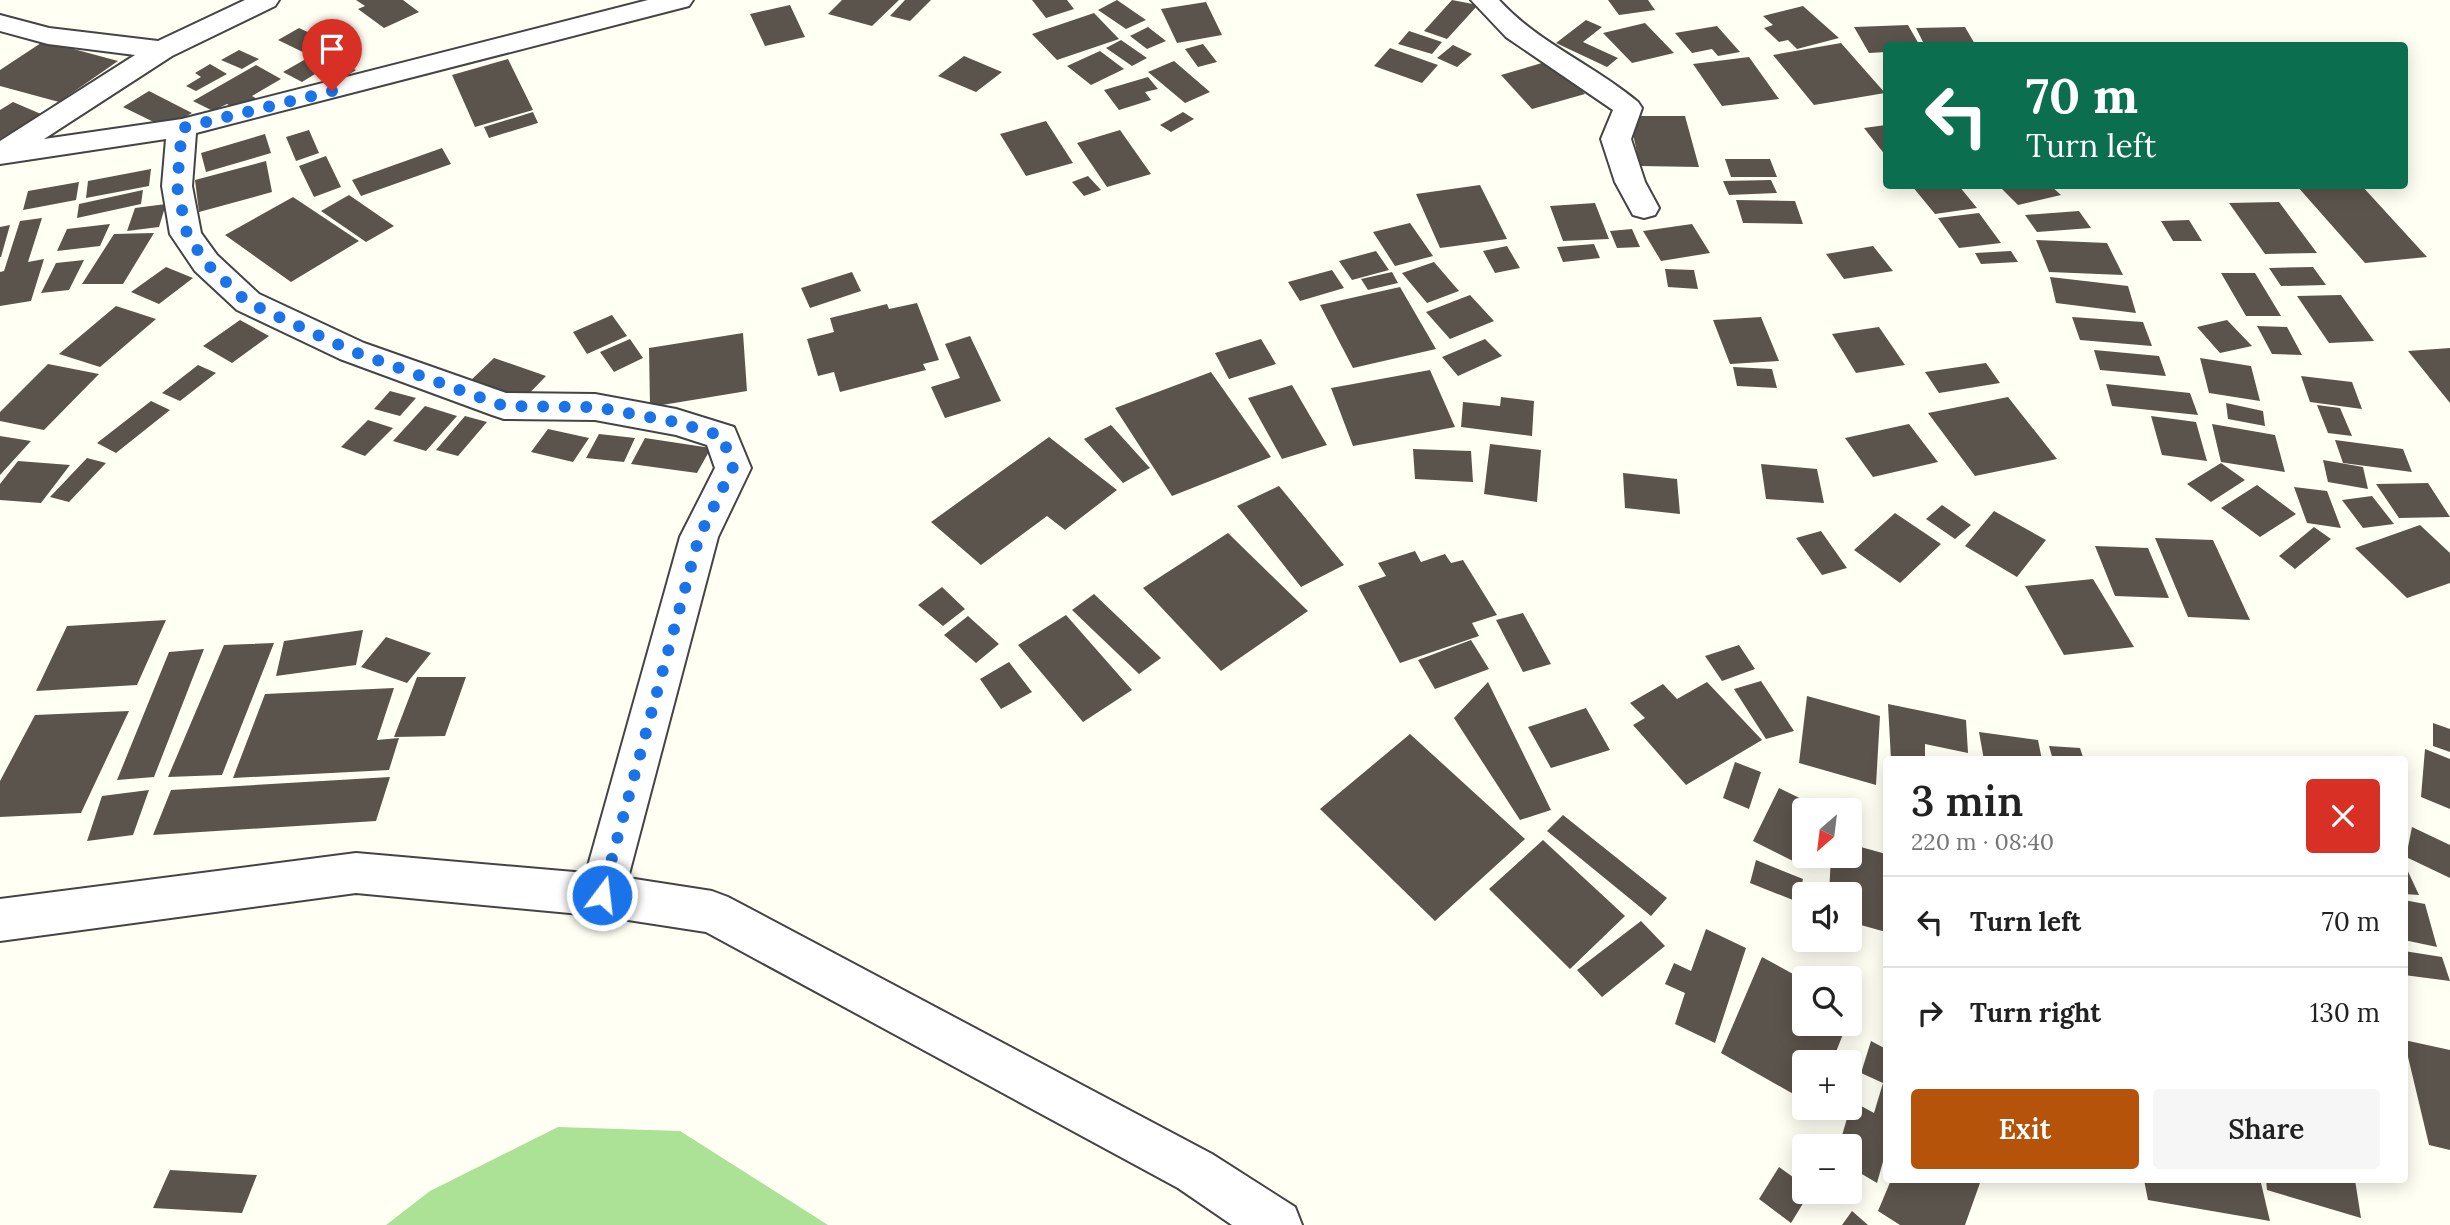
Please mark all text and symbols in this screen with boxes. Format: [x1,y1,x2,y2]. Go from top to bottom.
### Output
pin [302,19,362,91]
icon: arrive [313,30,351,68]
text: 70 m [2026,64,2138,126]
icon: left [1911,70,2002,161]
text: Turn left [2026,125,2156,166]
text: 3 min [1911,774,2023,828]
button: close [2306,779,2380,853]
north arrow [1792,798,1862,868]
map controls [1792,798,1862,1204]
text: 220 m · 08:40 [1911,827,2054,856]
position arrow [565,858,639,932]
button: sound [1792,882,1862,952]
icon: left [1911,903,1949,941]
text: Turn left [1970,905,2081,938]
text: 70 m [2322,905,2380,938]
button: search [1792,966,1862,1036]
icon: right [1911,994,1949,1032]
text: Turn right [1970,996,2101,1029]
text: 130 m [2310,996,2380,1029]
button: + [1792,1050,1862,1120]
button: Exit [1911,1089,2139,1169]
button: Share [2153,1089,2380,1169]
button: − [1792,1134,1862,1204]

